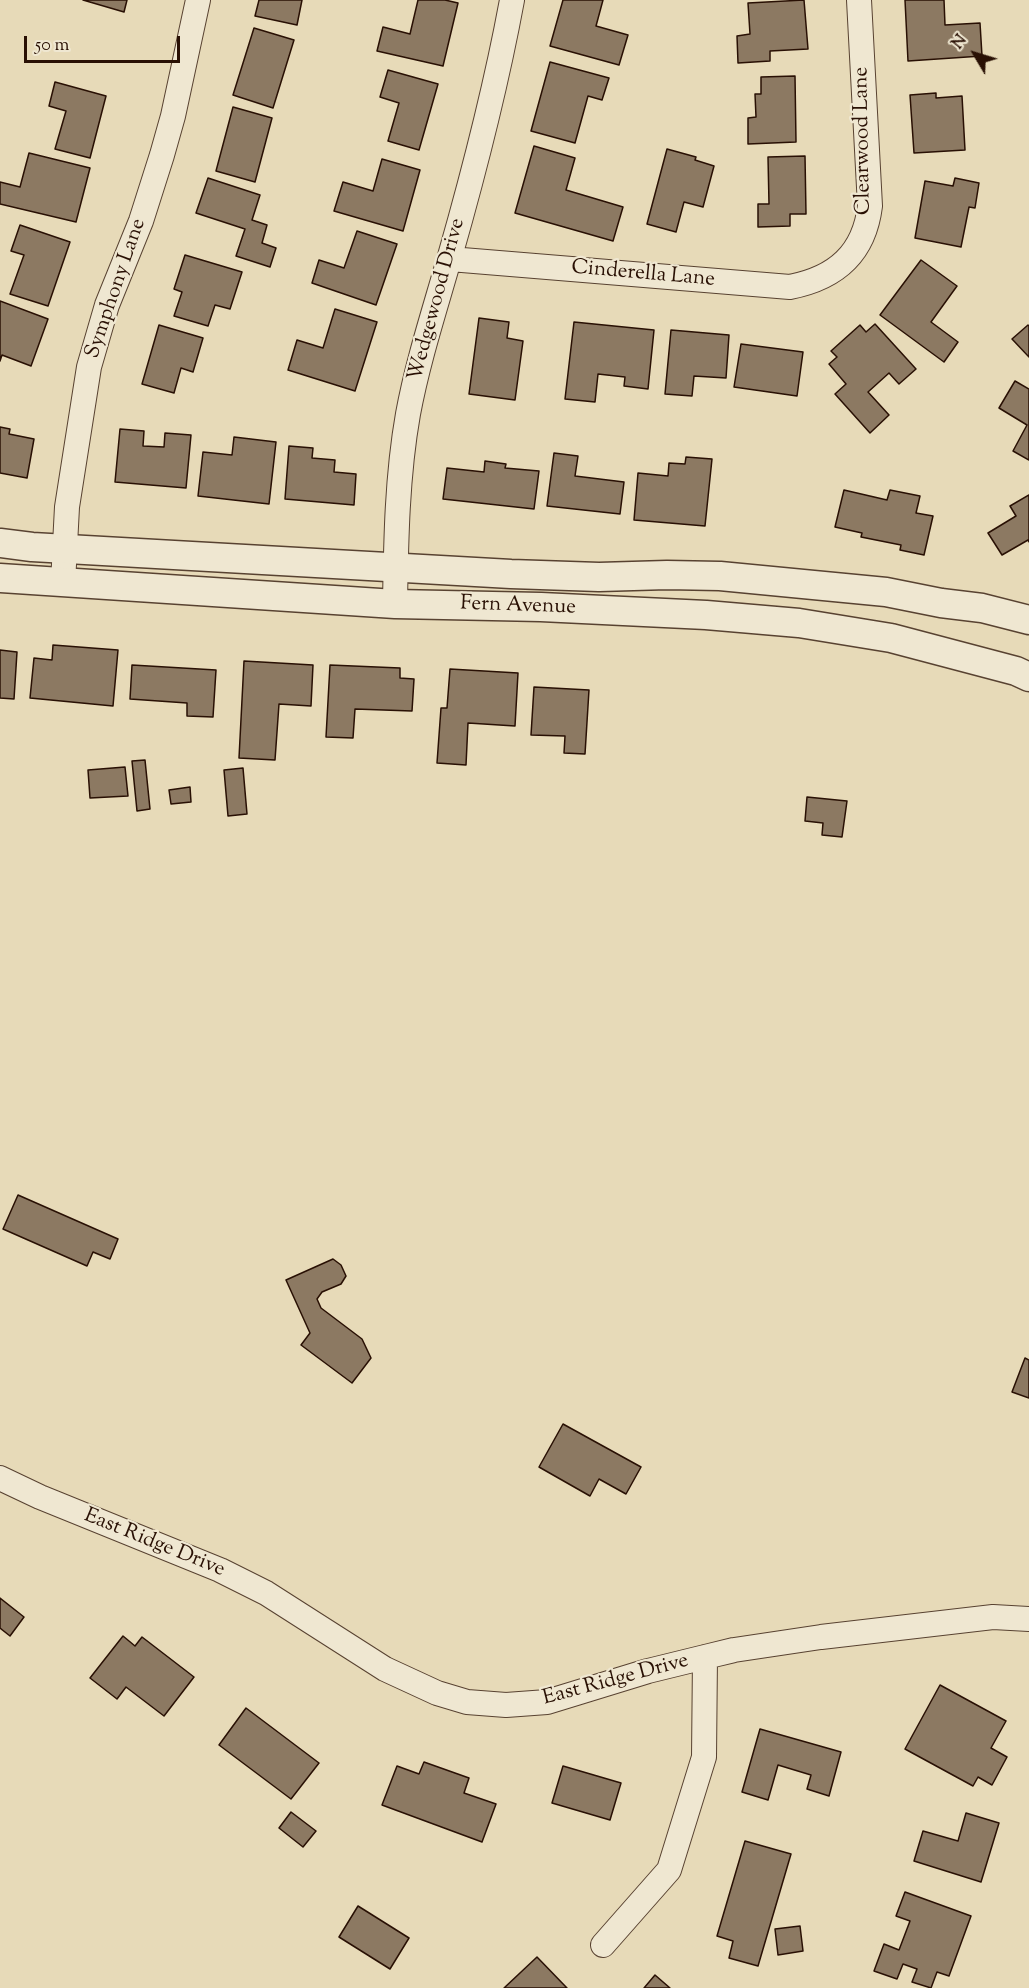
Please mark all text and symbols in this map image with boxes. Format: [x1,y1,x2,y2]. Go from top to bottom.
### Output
scale bar [27,24,183,62]
north arrow [945,24,1005,84]
text: N [947,30,973,55]
text: 50 m [35,33,69,59]
street label: Clearwood Lane [850,67,878,215]
street label: Symphony Lane [81,216,153,362]
street label: Wedgewood Drive [404,216,472,384]
street label: Cinderella Lane [570,256,716,294]
street label: Fern Avenue [460,592,576,622]
street label: East Ridge Drive [80,1504,228,1584]
street label: East Ridge Drive [540,1649,692,1713]

